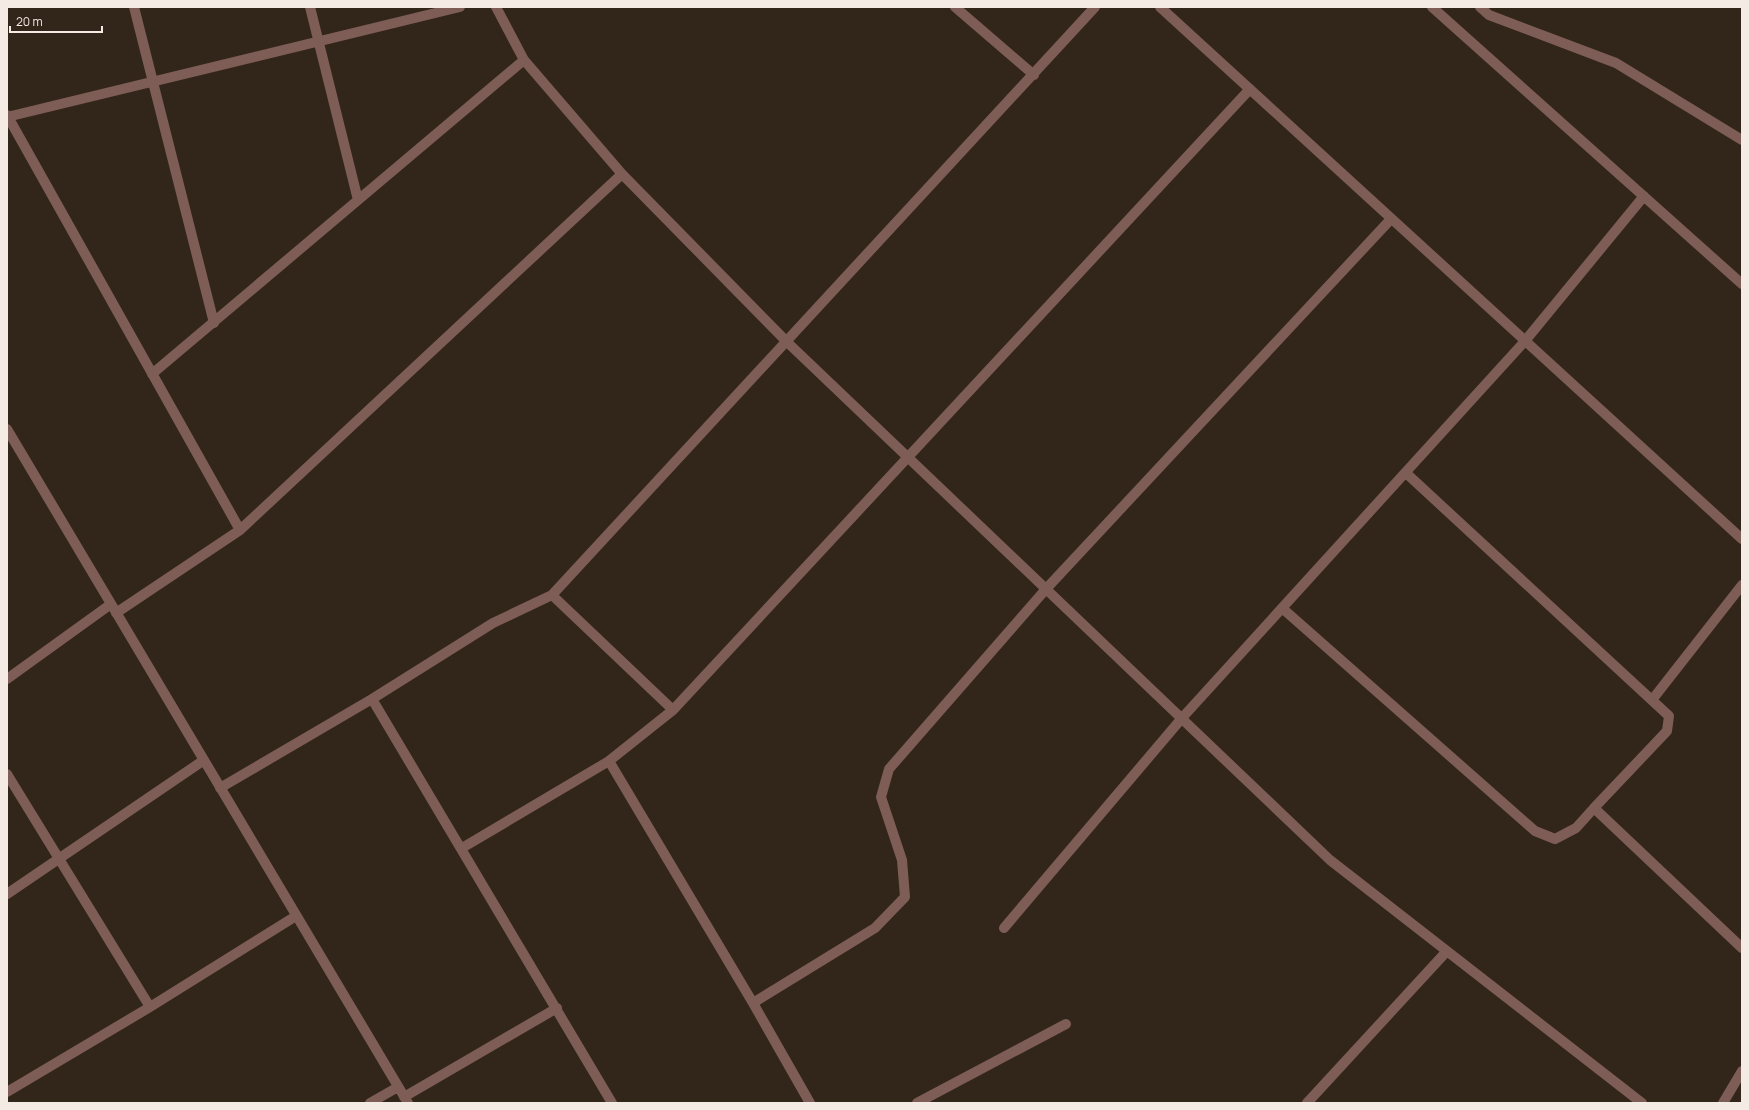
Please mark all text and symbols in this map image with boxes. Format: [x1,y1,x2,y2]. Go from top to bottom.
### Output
scale bar [10,8,102,34]
text: 20 m [16,13,43,30]

